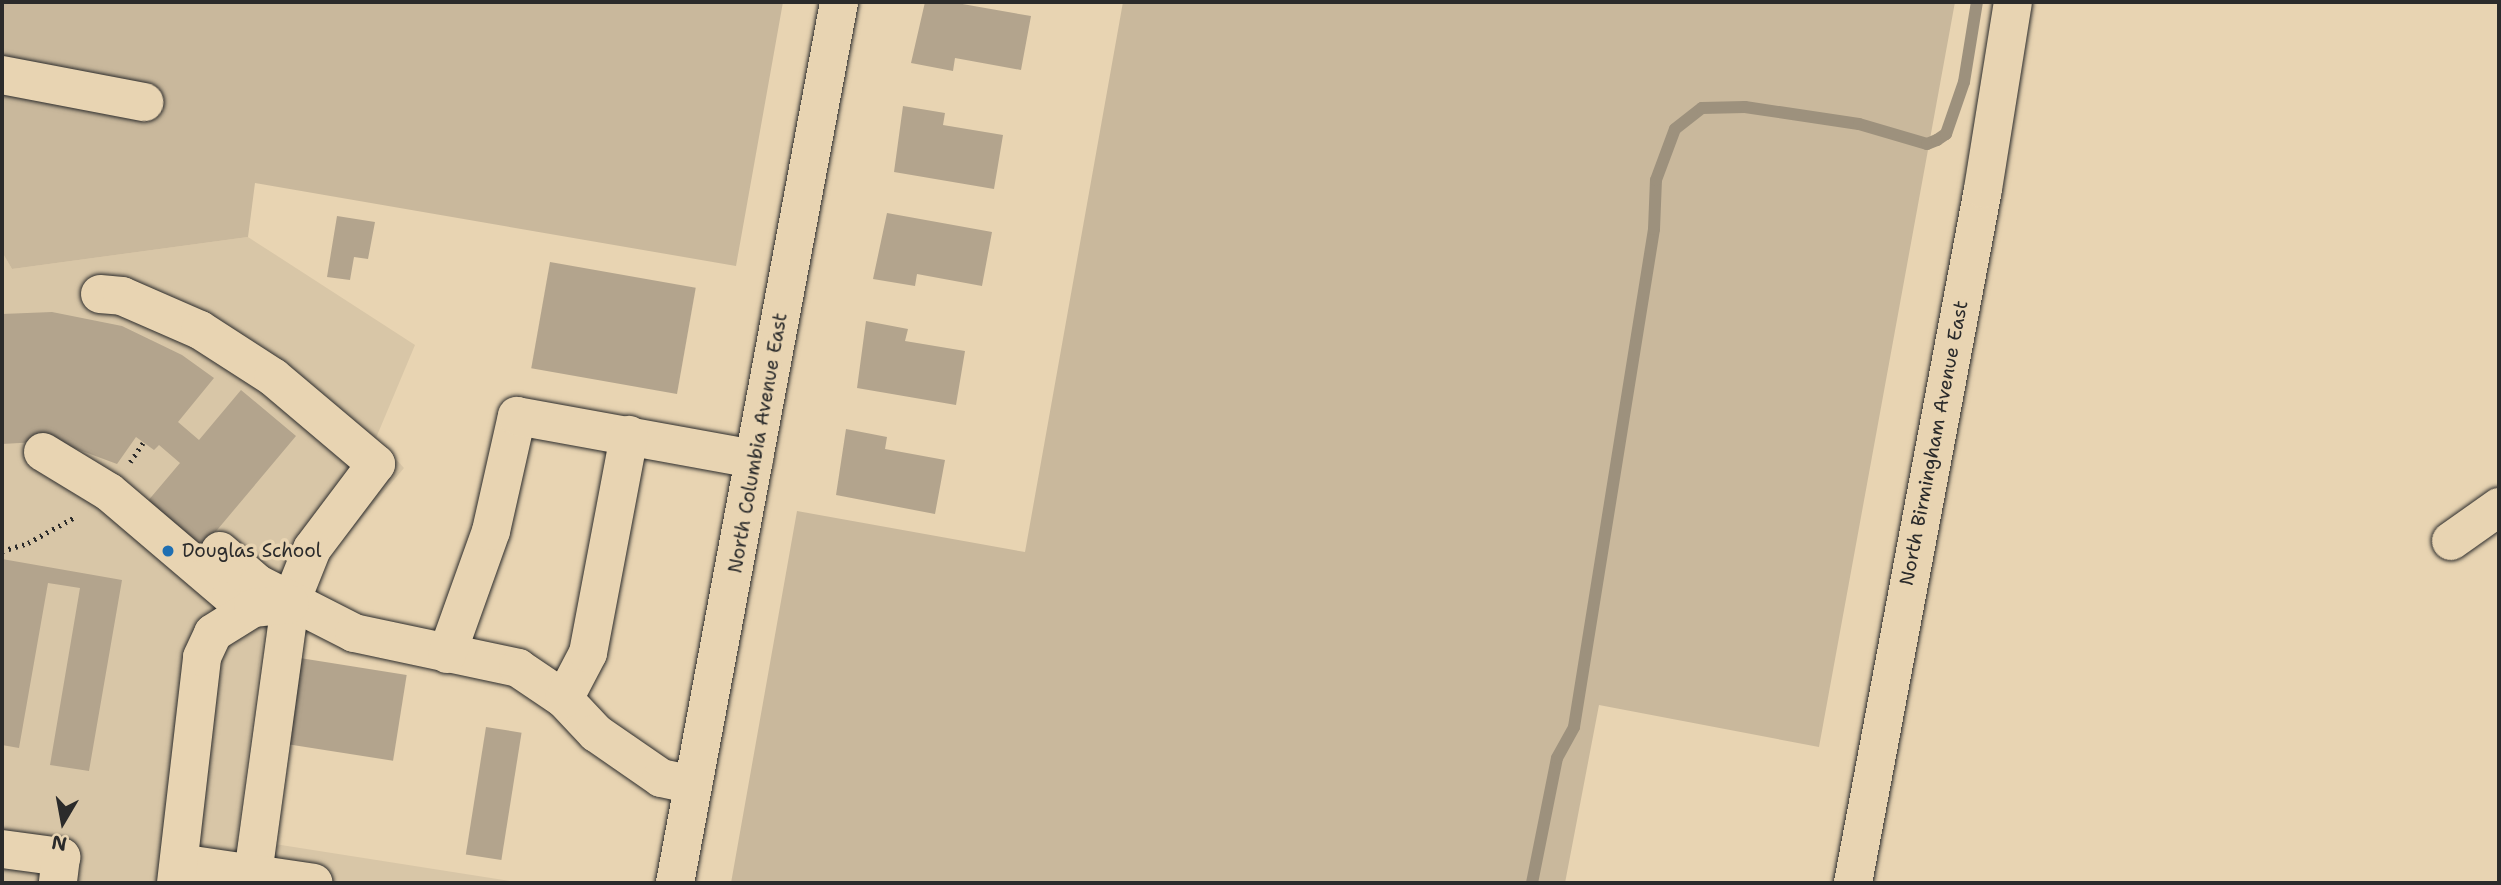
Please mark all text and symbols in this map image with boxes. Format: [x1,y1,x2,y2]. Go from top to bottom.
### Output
street label: North Birmingham Avenue East [1895,299,1973,587]
street label: North Columbia Avenue East [724,311,792,575]
place label: Douglas School [182,540,322,562]
marker: Douglas School [160,543,176,559]
north arrow [28,787,98,857]
text: N [50,830,69,857]

